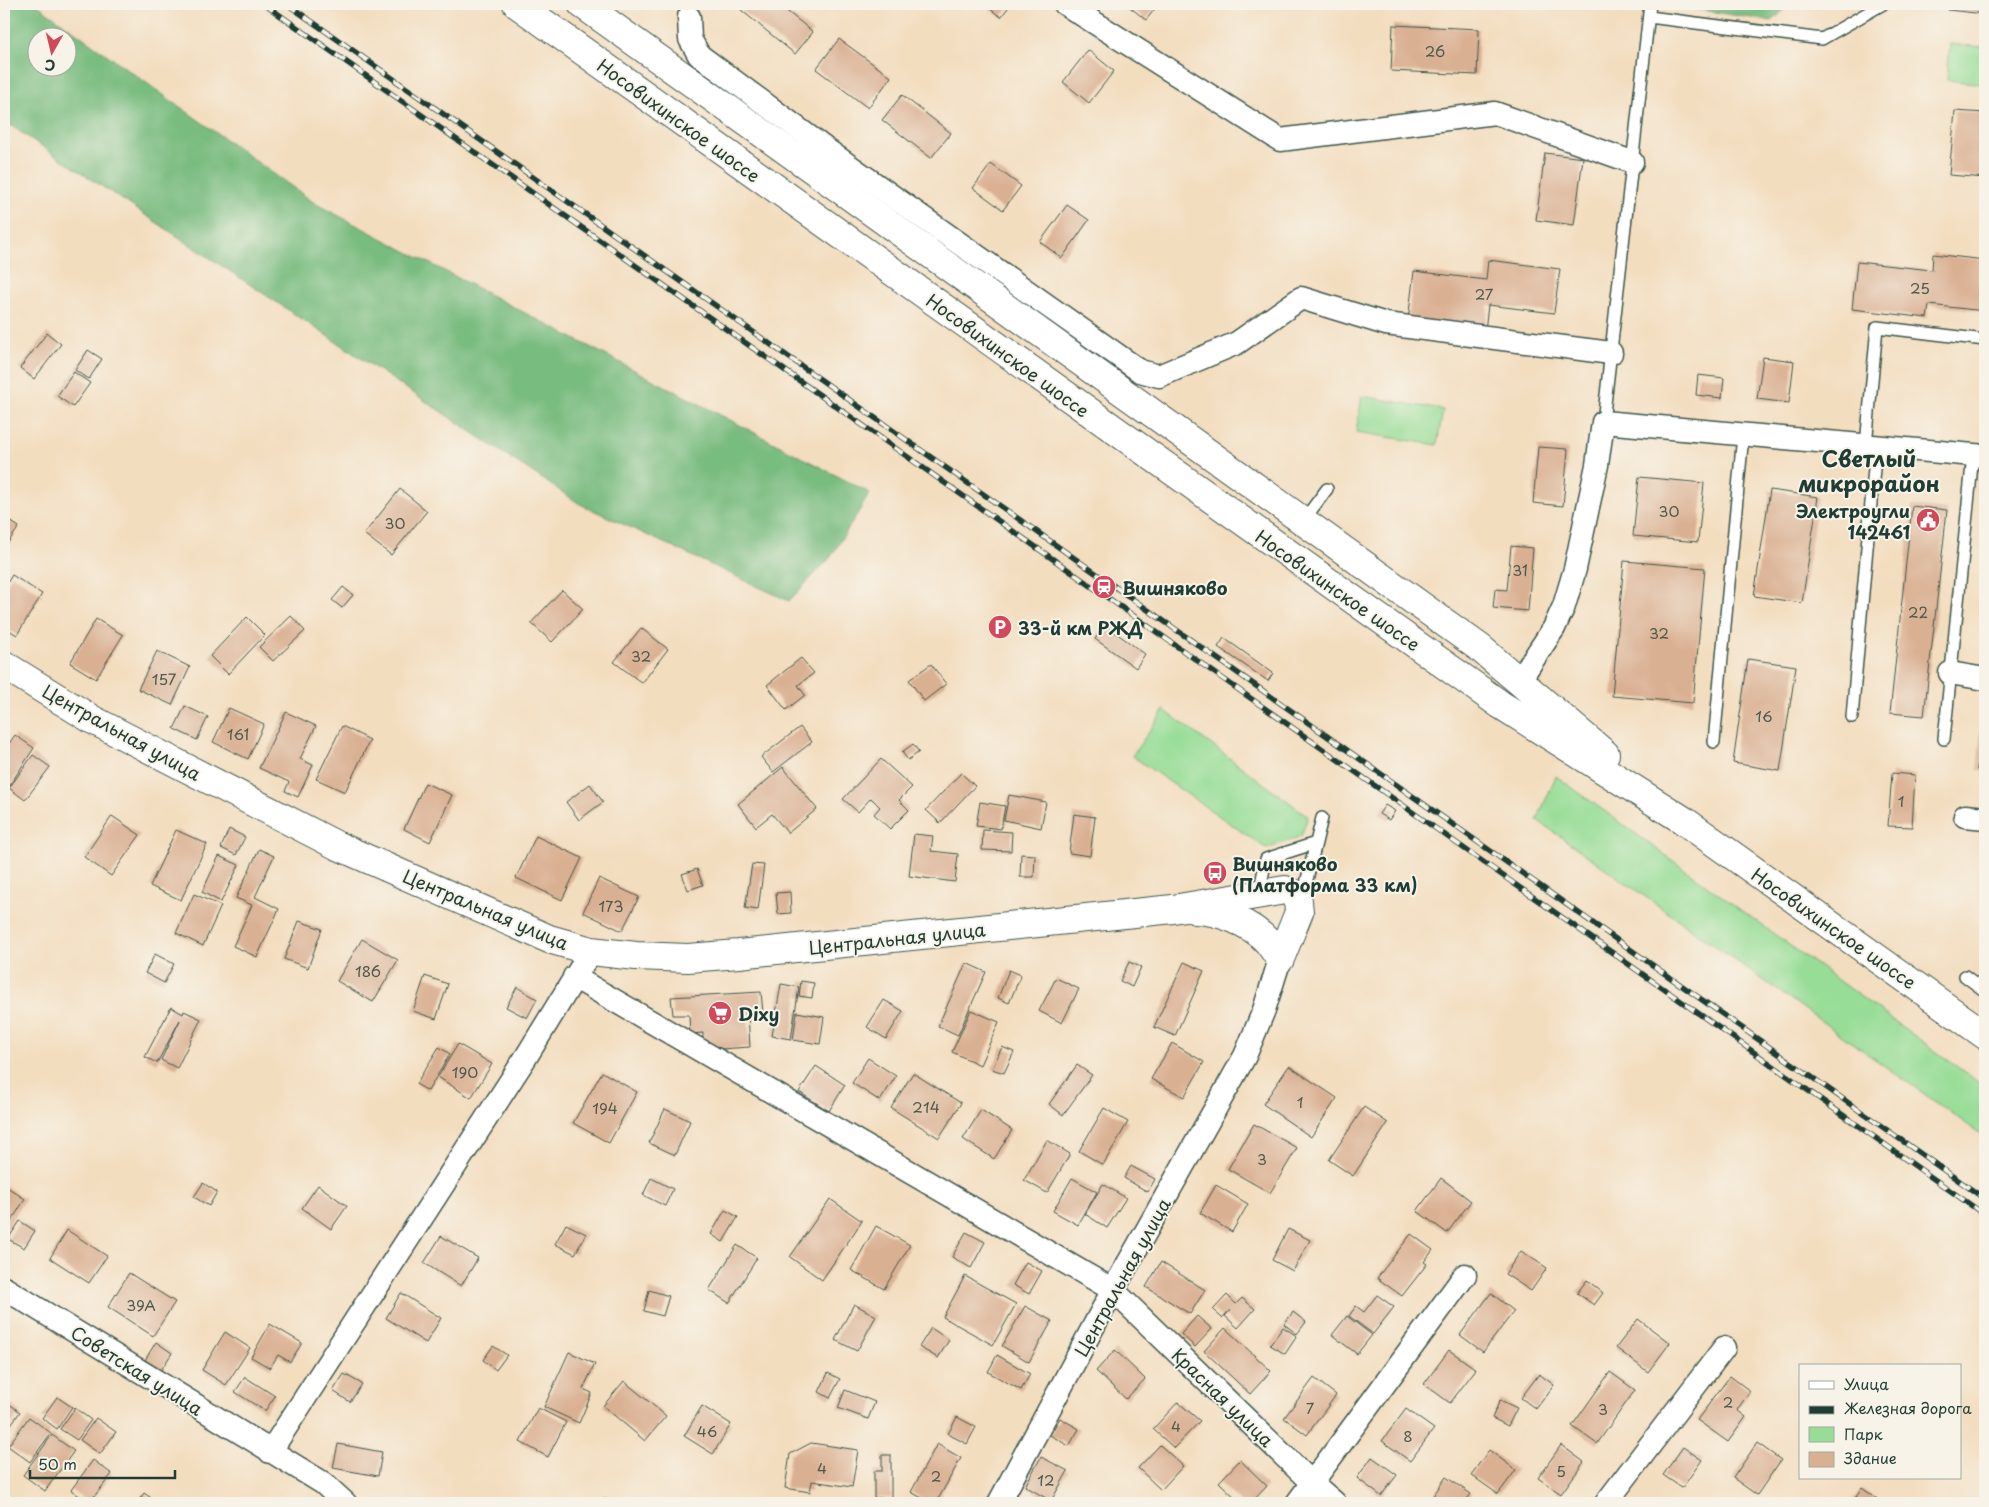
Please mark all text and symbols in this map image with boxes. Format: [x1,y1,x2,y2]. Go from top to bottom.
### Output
north arrow [28,28,78,78]
house number: 26 [1425,39,1445,62]
street label: Носовихинское шоссе [592,52,766,188]
text: С [43,54,57,76]
house number: 25 [1910,276,1930,299]
house number: 27 [1475,282,1494,305]
street label: Носовихинское шоссе [921,287,1095,423]
district label: Светлый микрорайон [1798,441,1940,499]
place label: Электроугли 142461 [1796,497,1910,545]
house number: 30 [1659,499,1679,522]
public building icon: Электроугли 142461 [1915,507,1941,533]
house number: 30 [385,511,405,534]
street label: Носовихинское шоссе [1250,523,1426,657]
house number: 31 [1512,558,1528,581]
station icon: Вишняково [1091,574,1117,600]
place label: Вишняково [1122,574,1228,601]
house number: 22 [1908,600,1928,623]
parking icon: 33-й км РЖД [987,614,1013,640]
place label: 33-й км РЖД [1018,614,1143,641]
house number: 32 [1649,621,1669,644]
house number: 32 [631,644,651,667]
house number: 157 [152,667,177,690]
street label: Центральная улица [38,677,207,787]
house number: 16 [1755,704,1773,727]
house number: 161 [227,722,249,745]
house number: 1 [1898,789,1904,812]
place label: Вишняково (Платформа 33 км) [1232,850,1418,898]
bus stop icon: Вишняково (Платформа 33 км) [1202,860,1228,886]
street label: Носовихинское шоссе [1746,861,1922,995]
street label: Центральная улица [399,862,574,956]
house number: 173 [599,894,624,917]
street label: Центральная улица [807,915,987,961]
house number: 186 [355,959,381,982]
supermarket icon: Dixy [707,1000,733,1026]
place label: Dixy [738,1000,779,1027]
house number: 190 [452,1060,478,1083]
house number: 1 [1297,1090,1303,1113]
house number: 214 [912,1095,940,1118]
house number: 194 [592,1096,618,1119]
house number: 3 [1257,1147,1267,1170]
street label: Центральная улица [1067,1192,1177,1361]
house number: 39А [126,1293,156,1316]
street label: Советская улица [66,1319,209,1422]
street label: Красная улица [1166,1341,1280,1453]
legend [1799,1364,1962,1480]
text: Улица [1844,1372,1889,1395]
house number: 2 [1723,1390,1733,1413]
house number: 7 [1306,1396,1315,1419]
text: Железная дорога [1844,1396,1972,1419]
house number: 3 [1598,1397,1608,1420]
house number: 4 [1171,1414,1181,1437]
house number: 46 [697,1419,717,1442]
text: Парк [1844,1422,1883,1445]
house number: 8 [1403,1424,1413,1447]
text: Здание [1844,1446,1897,1469]
scale bar [30,1447,175,1479]
text: 50 m [38,1452,77,1475]
house number: 4 [817,1456,827,1479]
house number: 5 [1556,1459,1566,1482]
house number: 2 [931,1464,941,1487]
house number: 12 [1037,1468,1055,1491]

